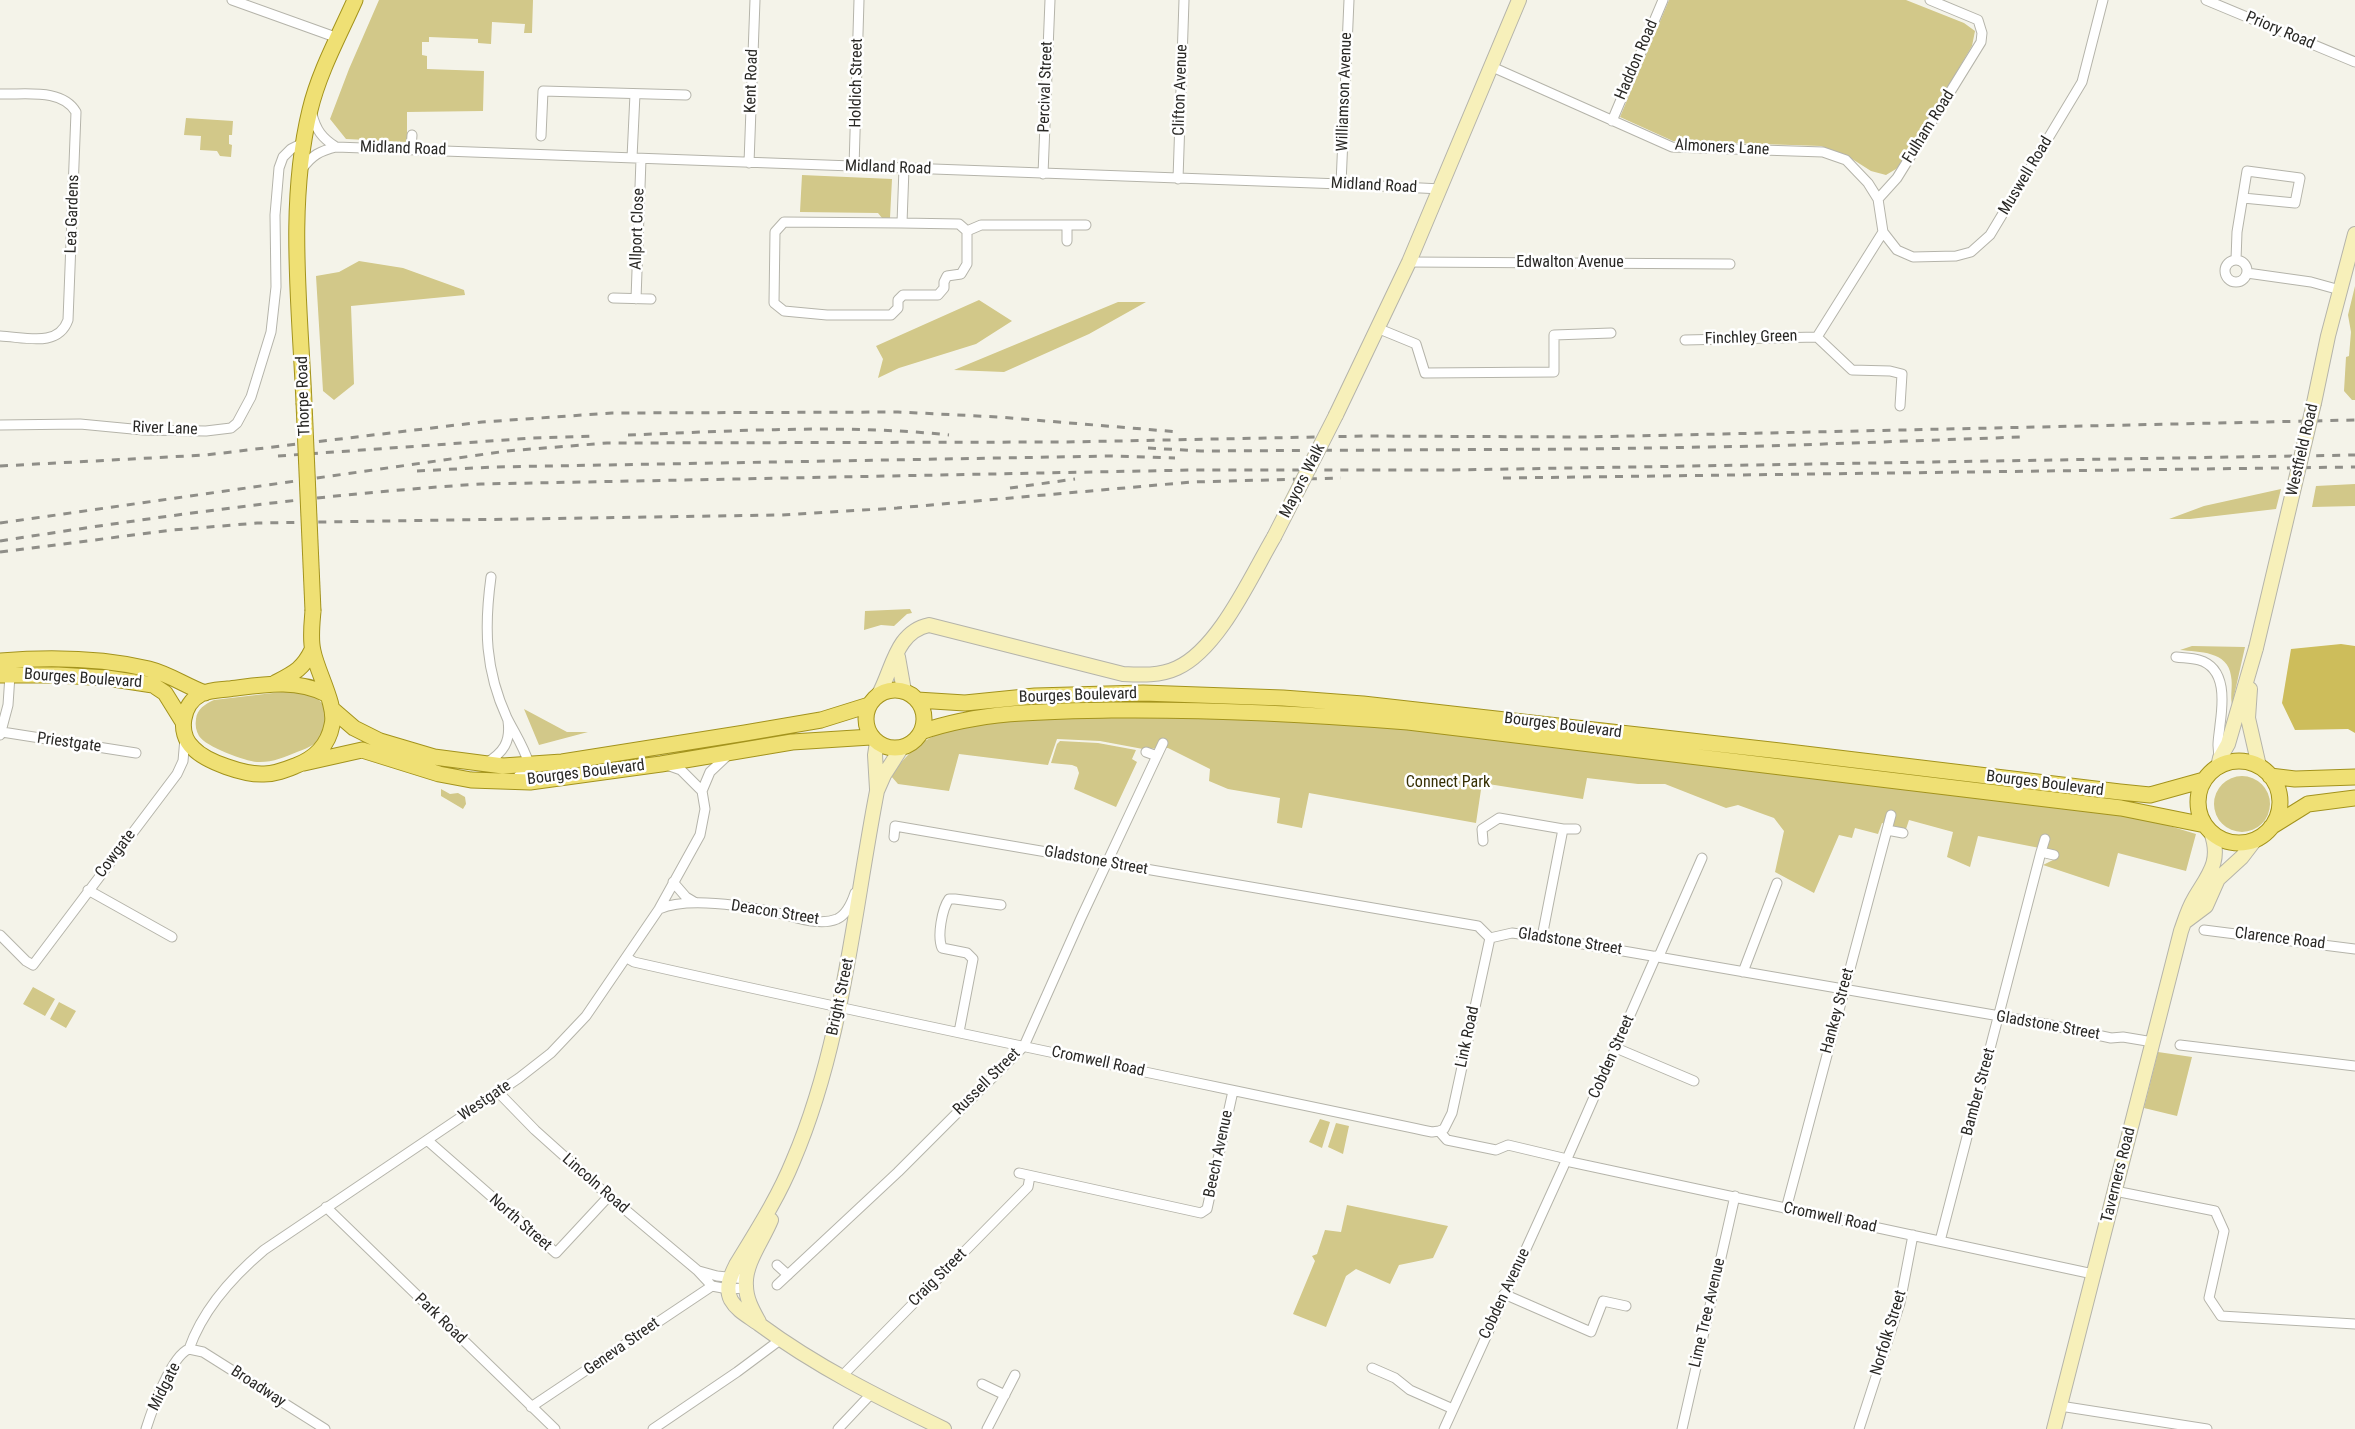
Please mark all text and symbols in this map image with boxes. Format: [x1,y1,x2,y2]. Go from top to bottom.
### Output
street label: Priory Road [2243,8,2317,54]
street label: Haddon Road [1612,17,1662,103]
street label: Williamson Avenue [1333,32,1357,152]
street label: Holdich Street [847,38,867,128]
street label: Percival Street [1035,41,1057,133]
street label: Clifton Avenue [1170,44,1192,136]
street label: Kent Road [741,49,763,113]
street label: Fulham Road [1899,87,1959,167]
street label: Muswell Road [1995,133,2057,219]
street label: Almoners Lane [1674,136,1770,160]
street label: Midland Road [359,138,447,160]
street label: Midland Road [844,157,932,179]
street label: Lea Gardens [62,174,84,254]
street label: Midland Road [1330,174,1418,198]
street label: Allport Close [627,188,649,270]
street label: Edwalton Avenue [1516,253,1624,273]
street label: Finchley Green [1704,327,1798,349]
street label: Thorpe Road [293,356,315,436]
street label: Westfield Road [2283,402,2323,498]
street label: River Lane [132,418,198,440]
street label: Mayors Walk [1276,441,1330,521]
street label: Bourges Boulevard [23,665,143,693]
street label: Bourges Boulevard [1019,684,1137,708]
street label: Bourges Boulevard [1503,709,1623,743]
street label: Priestgate [36,729,102,757]
street label: Bourges Boulevard [526,756,646,790]
street label: Bourges Boulevard [1985,767,2105,801]
park label: Connect Park [1406,773,1490,793]
street label: Cowgate [92,826,140,882]
street label: Gladstone Street [1043,842,1149,880]
street label: Deacon Street [730,897,820,929]
street label: Gladstone Street [1517,924,1623,960]
street label: Clarence Road [2234,924,2326,954]
street label: Bright Street [823,956,859,1038]
street label: Hankey Street [1817,966,1859,1056]
street label: Link Road [1452,1005,1484,1069]
street label: Gladstone Street [1995,1007,2101,1045]
street label: Cobden Street [1585,1012,1639,1102]
street label: Cromwell Road [1050,1043,1146,1081]
street label: Russell Street [950,1045,1024,1119]
street label: Bamber Street [1958,1046,2000,1138]
street label: Westgate [455,1076,515,1126]
street label: Beech Avenue [1200,1109,1238,1199]
street label: Taverners Road [2098,1125,2140,1225]
street label: Lincoln Road [558,1150,632,1218]
street label: North Street [485,1191,555,1255]
street label: Cromwell Road [1782,1199,1878,1237]
street label: Craig Street [905,1245,971,1311]
street label: Cobden Avenue [1476,1246,1534,1342]
street label: Lime Tree Avenue [1686,1256,1730,1370]
street label: Norfolk Street [1867,1288,1911,1378]
street label: Park Road [410,1290,470,1348]
street label: Geneva Street [581,1314,663,1380]
street label: Midgate [145,1360,185,1414]
street label: Broadway [227,1362,289,1412]

